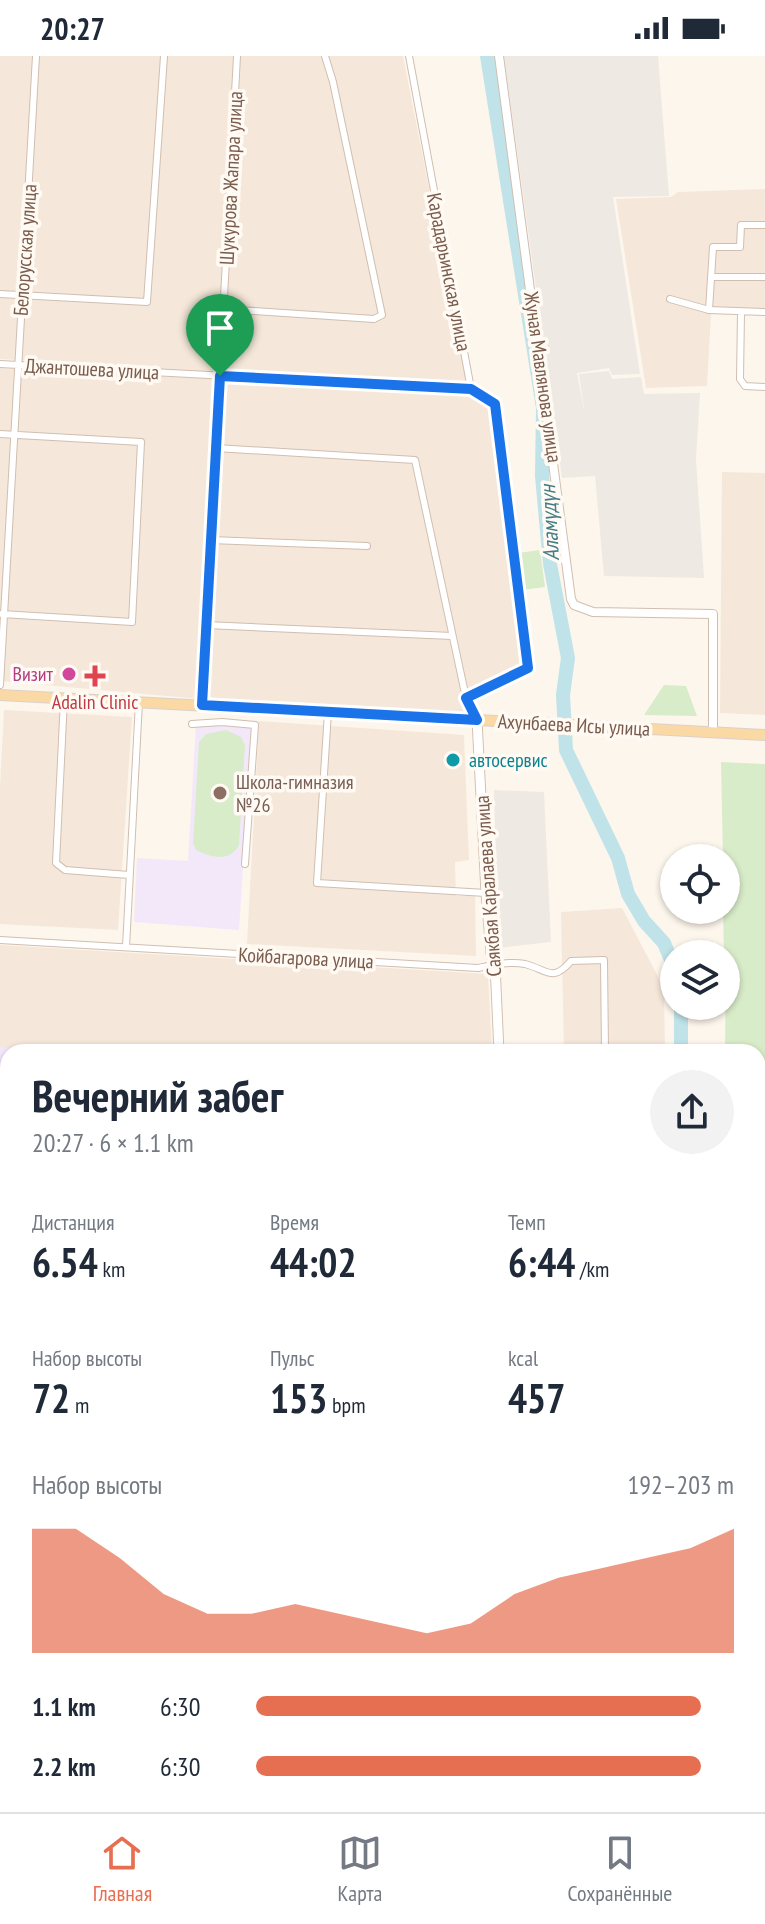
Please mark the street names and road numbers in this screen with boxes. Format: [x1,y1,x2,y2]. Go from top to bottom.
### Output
street label: Шукурова Жапара улица [213,90,249,266]
street label: Белорусская улица [7,183,43,317]
street label: Карадарьинская улица [421,191,477,353]
street label: Жуная Мавлянова улица [518,289,568,464]
street label: Джантошева улица [24,353,160,385]
street label: Ахунбаева Исы улица [497,708,651,742]
street label: Саякбая Каралаева улица [469,795,507,977]
street label: Койбагарова улица [238,941,374,975]

